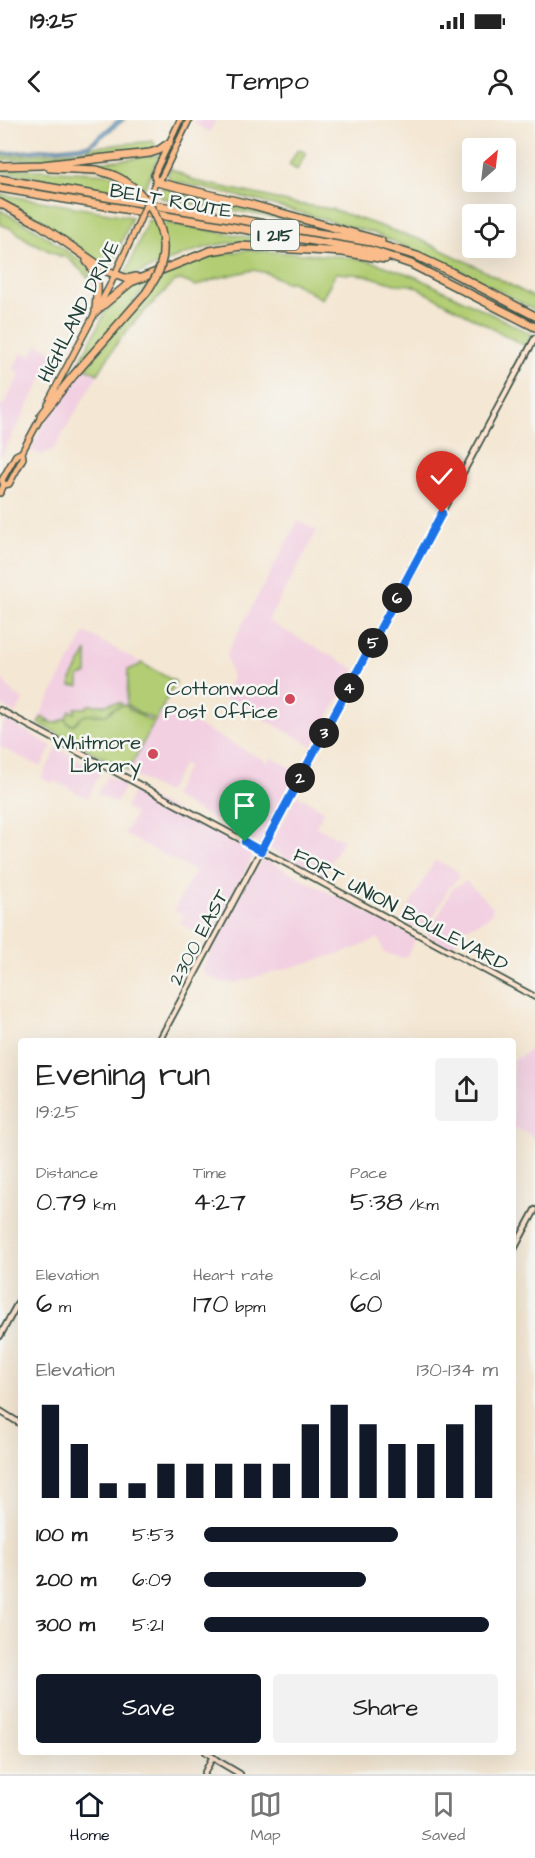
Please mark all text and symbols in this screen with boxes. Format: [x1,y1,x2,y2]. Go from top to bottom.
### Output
text: 19:25 [30,6,77,37]
text: Tempo [226,62,309,100]
icon: back [18,65,51,98]
icon: person [484,65,517,98]
north arrow [462,138,516,192]
map controls [462,138,516,258]
street label: BELT ROUTE [108,176,234,226]
button: locate [462,204,516,258]
road number: I 215 [251,220,299,250]
street label: HIGHLAND DRIVE [31,236,127,387]
pin [416,451,467,513]
icon: check [425,460,458,493]
pin: 6 [382,583,412,613]
text: 6 [392,587,402,609]
pin: 5 [358,628,388,658]
text: 5 [367,632,379,654]
pin: 4 [334,673,364,703]
place label: Cottonwood Post Office [164,675,278,726]
text: 4 [344,677,354,699]
marker: Cottonwood Post Office [283,692,297,706]
pin: 3 [309,718,339,748]
text: 3 [320,722,328,744]
place label: Whitmore Library [53,729,141,781]
marker: Whitmore Library [146,747,160,761]
pin: 2 [285,763,315,793]
text: 2 [295,767,305,789]
pin [219,780,270,842]
icon: arrive [228,789,261,822]
street label: FORT UNION BOULEVARD [288,841,513,979]
street label: 2300 EAST [162,884,236,990]
text: Evening run [36,1052,210,1098]
button: share [435,1058,498,1121]
text: 19:25 [36,1098,79,1126]
text: Distance [36,1162,98,1184]
text: Time [193,1162,227,1184]
text: Pace [350,1162,387,1184]
text: 0.79 [36,1184,87,1220]
text: 4:27 [193,1184,246,1220]
text: 5:38 [350,1184,403,1220]
text: km [87,1194,116,1216]
text: /km [403,1194,439,1216]
text: Elevation [36,1264,99,1286]
text: Heart rate [193,1264,273,1286]
text: kcal [350,1264,381,1286]
text: 6 [36,1286,52,1322]
text: 170 [193,1286,229,1322]
text: 60 [350,1286,383,1322]
text: m [52,1296,71,1318]
text: bpm [229,1296,265,1318]
text: Elevation [36,1356,115,1384]
text: 130–134 m [417,1356,498,1384]
text: 100 m [36,1521,87,1549]
text: 5:53 [132,1521,174,1549]
text: 200 m [36,1566,96,1594]
text: 6:09 [132,1566,172,1594]
text: 300 m [36,1611,95,1639]
text: 5:21 [132,1611,164,1639]
button: Save [36,1674,261,1743]
button: Share [273,1674,498,1743]
tab: Home [70,1788,110,1846]
tab: Map [249,1788,282,1846]
tab: Saved [422,1788,465,1846]

